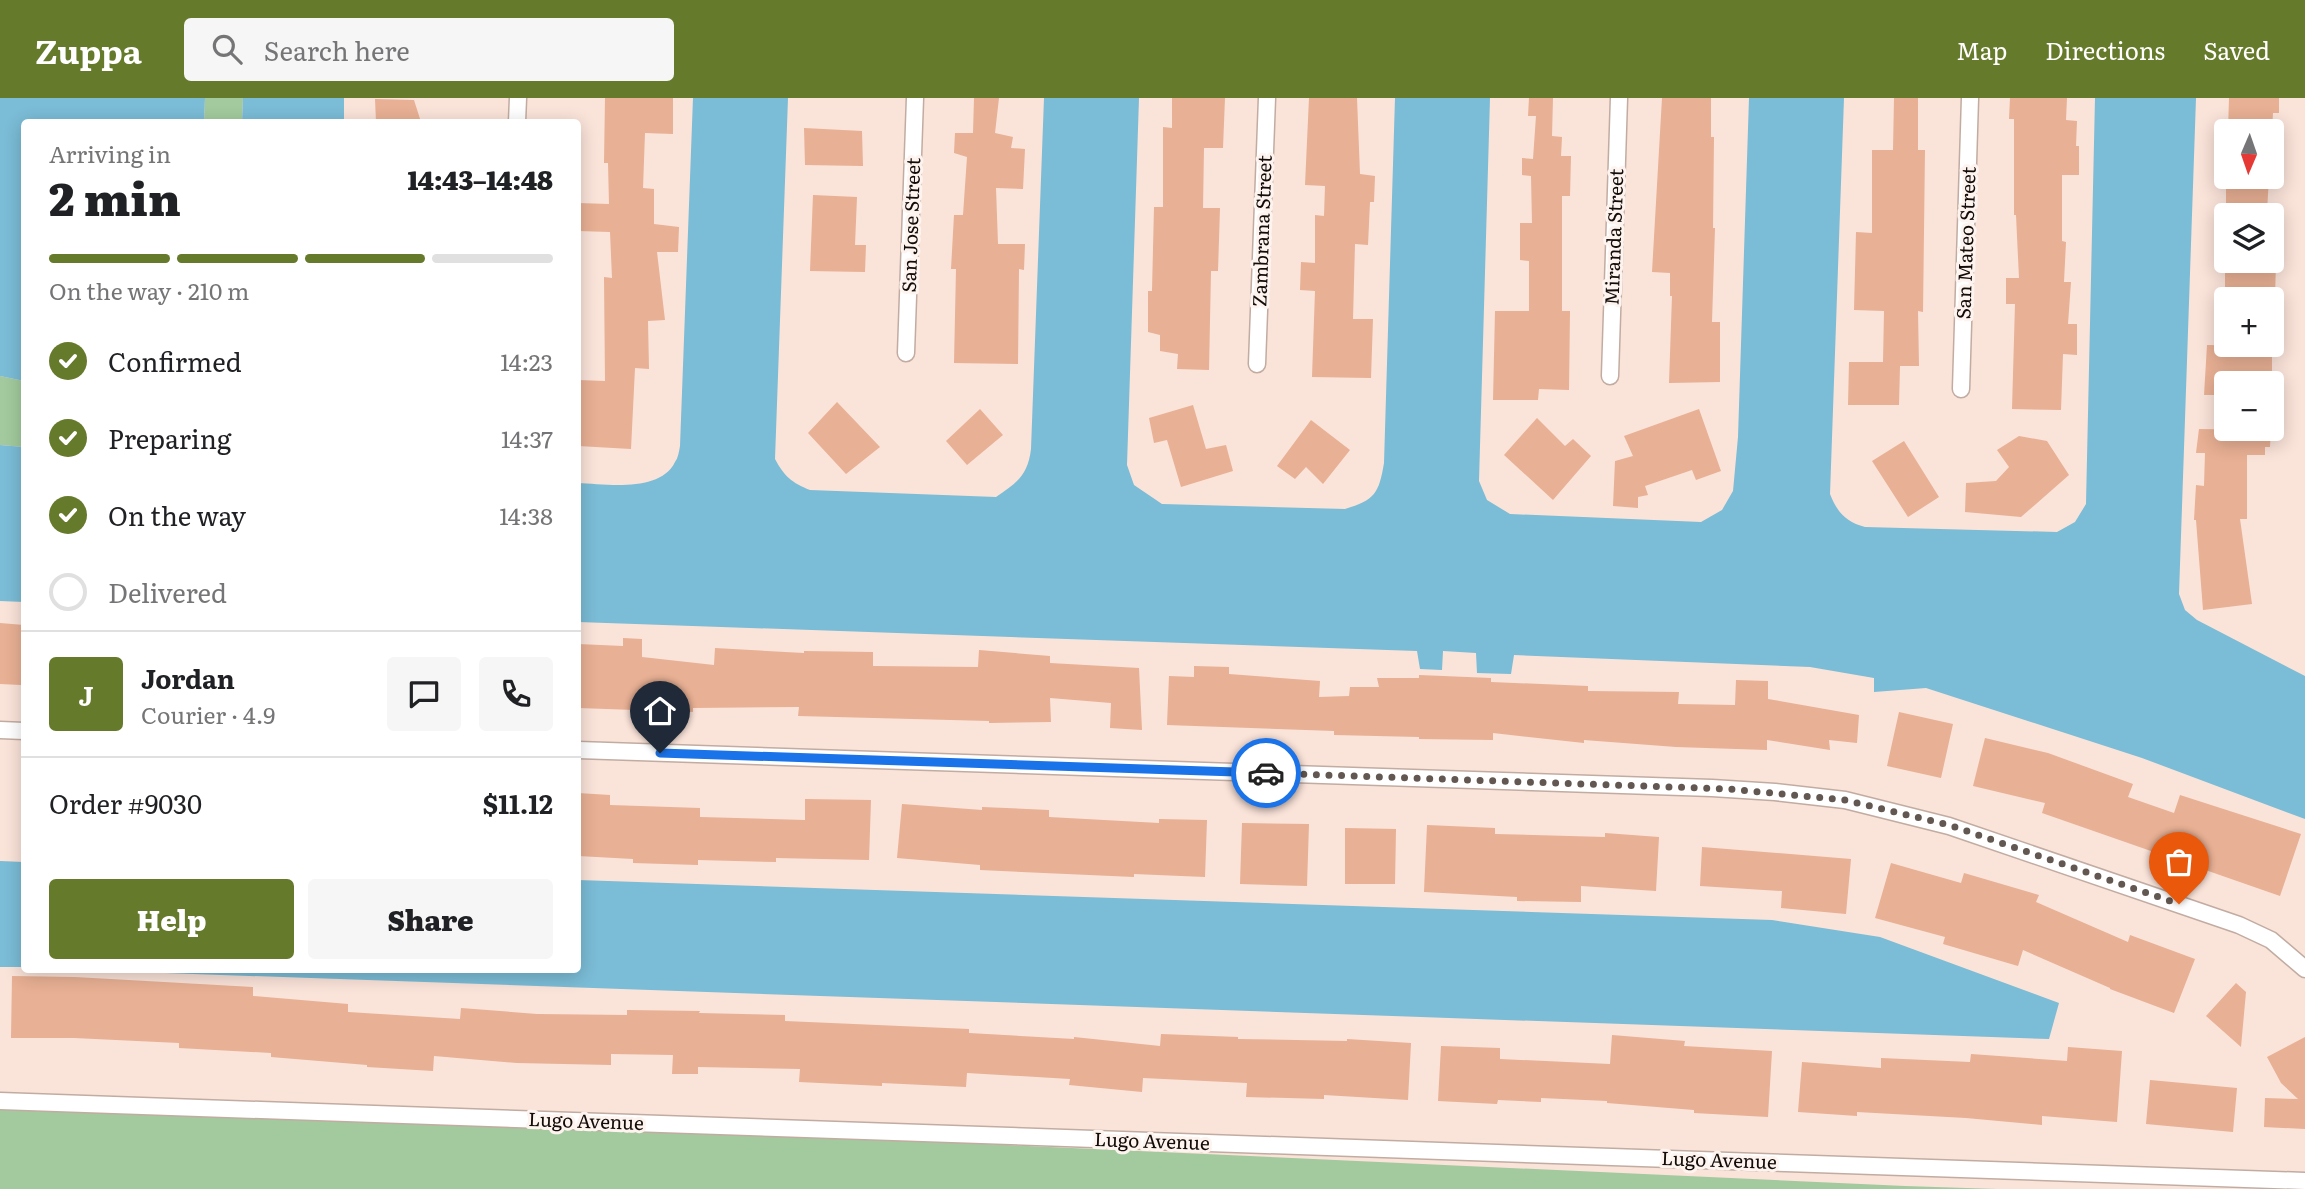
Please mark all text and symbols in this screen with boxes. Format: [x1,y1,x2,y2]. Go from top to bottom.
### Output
search box [184,18,674,81]
text: Zuppa [35,25,142,74]
icon: search [208,30,246,68]
text: Search here [264,30,410,69]
text: Map [1956,32,2007,67]
text: Directions [2045,32,2165,67]
text: Saved [2203,32,2270,67]
north arrow [2214,119,2284,189]
map controls [2214,119,2284,441]
text: Arriving in [49,136,171,170]
street label: Zambrana Street [1244,154,1278,307]
street label: San Jose Street [894,157,926,293]
text: 14:43–14:48 [408,159,553,198]
text: 2 min [49,162,181,230]
street label: San Mateo Street [1948,166,1982,320]
street label: Miranda Street [1597,168,1629,306]
button: layers [2214,203,2284,273]
text: On the way · 210 m [49,273,249,307]
button: + [2214,287,2284,357]
text: Confirmed [108,341,242,380]
icon: check [49,342,87,380]
text: 14:23 [500,344,553,378]
button: − [2214,371,2284,441]
text: Preparing [108,418,231,457]
icon: check [49,419,87,457]
text: 14:37 [501,421,553,455]
text: On the way [108,495,246,534]
icon: check [49,496,87,534]
text: 14:38 [499,498,553,532]
text: Delivered [108,572,227,611]
button: chat [387,657,461,731]
button: phone [479,657,553,731]
text: Jordan [141,658,235,697]
text: J [79,675,93,714]
pin [630,681,690,753]
icon: home [641,692,679,730]
text: Courier · 4.9 [141,697,275,731]
courier [1231,738,1301,808]
icon: car [1247,754,1285,792]
text: Order #9030 [49,783,202,822]
text: $11.12 [483,783,553,822]
pin [2149,832,2209,904]
icon: bag [2160,843,2198,881]
button: Help [49,879,294,959]
button: Share [308,879,553,959]
street label: Lugo Avenue [528,1104,644,1136]
street label: Lugo Avenue [1094,1124,1210,1156]
street label: Lugo Avenue [1661,1143,1777,1175]

